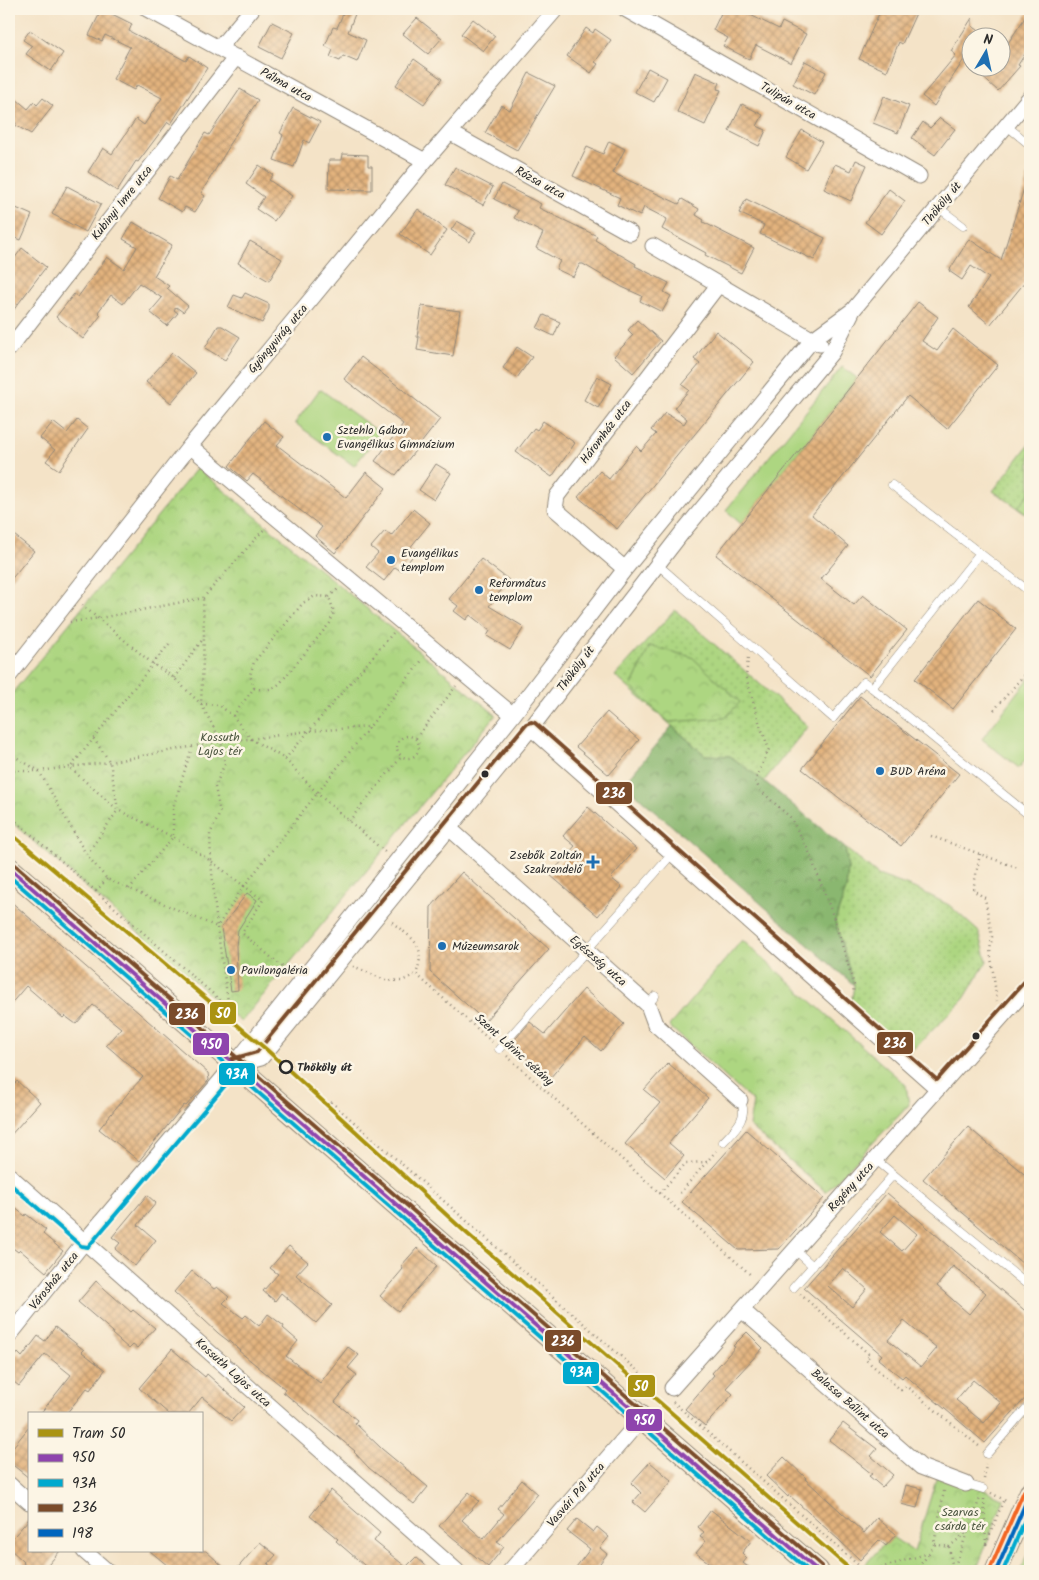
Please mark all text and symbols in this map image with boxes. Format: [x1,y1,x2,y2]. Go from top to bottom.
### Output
north arrow [962,28,1012,78]
text: N [982,29,994,52]
street label: Pálma utca [257,63,316,107]
street label: Tulipán utca [756,77,820,125]
street label: Kubinyi Imre utca [87,161,158,245]
street label: Rózsa utca [511,161,569,205]
street label: Thököly út [918,177,967,230]
street label: Gyöngyvirág utca [243,300,313,378]
street label: Háromház utca [575,396,637,468]
place label: Sztehlo Gábor Evangélikus Gimnázium [337,421,455,454]
marker: Sztehlo Gábor Evangélikus Gimnázium [321,431,333,443]
place label: Evangélikus templom [401,544,458,577]
marker: Evangélikus templom [385,554,397,566]
place label: Református templom [489,574,546,607]
marker: Református templom [473,584,485,596]
street label: Thököly út [552,642,600,696]
park label: Kossuth Lajos tér [198,728,243,761]
place label: BUD Aréna [890,762,946,781]
marker: BUD Aréna [874,765,886,777]
unlabelled marker [480,769,490,779]
line badge: 236 [595,781,633,805]
text: 236 [602,783,626,805]
place label: Zsebők Zoltán Szakrendelő [509,846,584,879]
marker: Zsebők Zoltán Szakrendelő [586,855,600,869]
street label: Egészség utca [565,931,631,992]
place label: Múzeumsarok [452,937,519,956]
marker: Múzeumsarok [436,940,448,952]
place label: Pavilongaléria [241,961,308,980]
marker: Pavilongaléria [225,964,237,976]
line badge: 50 [209,1001,237,1025]
line badge: 236 [168,1002,206,1026]
text: 50 [215,1003,231,1025]
text: 236 [175,1004,199,1026]
street label: Szent Lőrinc sétány [470,1009,558,1091]
line badge: 236 [876,1031,914,1055]
unlabelled marker [971,1031,981,1041]
line badge: 950 [192,1032,230,1056]
text: 236 [883,1033,907,1055]
text: 950 [200,1034,222,1056]
place label: Thököly út [297,1058,353,1077]
marker: Thököly út [279,1060,293,1074]
line badge: 93A [218,1062,256,1086]
text: 93A [225,1064,249,1086]
street label: Regény utca [823,1157,879,1216]
street label: Városház utca [25,1247,84,1314]
line badge: 236 [544,1329,582,1353]
text: 236 [551,1331,575,1353]
street label: Kossuth Lajos utca [191,1334,275,1413]
line badge: 93A [562,1361,600,1385]
text: 93A [569,1362,593,1384]
street label: Balassa Bálint utca [806,1364,894,1444]
line badge: 50 [627,1374,656,1398]
text: 50 [633,1376,649,1398]
line badge: 950 [625,1408,663,1432]
text: 950 [633,1410,655,1432]
legend [28,1412,202,1552]
text: Tram 50 [72,1422,126,1446]
text: 950 [72,1446,95,1470]
street label: Vasvári Pál utca [542,1458,610,1532]
text: 93A [72,1472,97,1496]
text: 236 [72,1496,98,1520]
park label: Szarvas csárda tér [935,1503,986,1536]
text: 198 [72,1522,94,1546]

